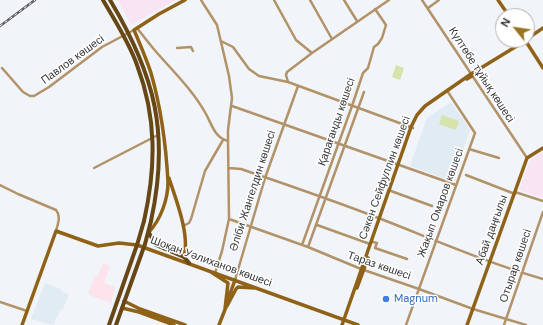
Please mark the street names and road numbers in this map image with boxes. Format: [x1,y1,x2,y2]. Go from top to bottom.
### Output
street label: Күлтөбе тұйық көшесі [445,25,517,125]
street label: Павлов көшесі [39,33,107,87]
street label: Қарағанды көшесі [316,76,358,168]
street label: Сәкен Сейфуллин көшесі [357,115,413,241]
street label: Әліби Жангелдин көшесі [227,129,279,253]
street label: Жақып Омаров көшесі [415,147,467,259]
street label: Абай даңғылы [473,193,511,267]
street label: Отырар көшесі [497,228,535,304]
street label: Шоқан Уәлиханов көшесі [149,234,273,290]
street label: Тараз көшесі [346,249,412,283]

